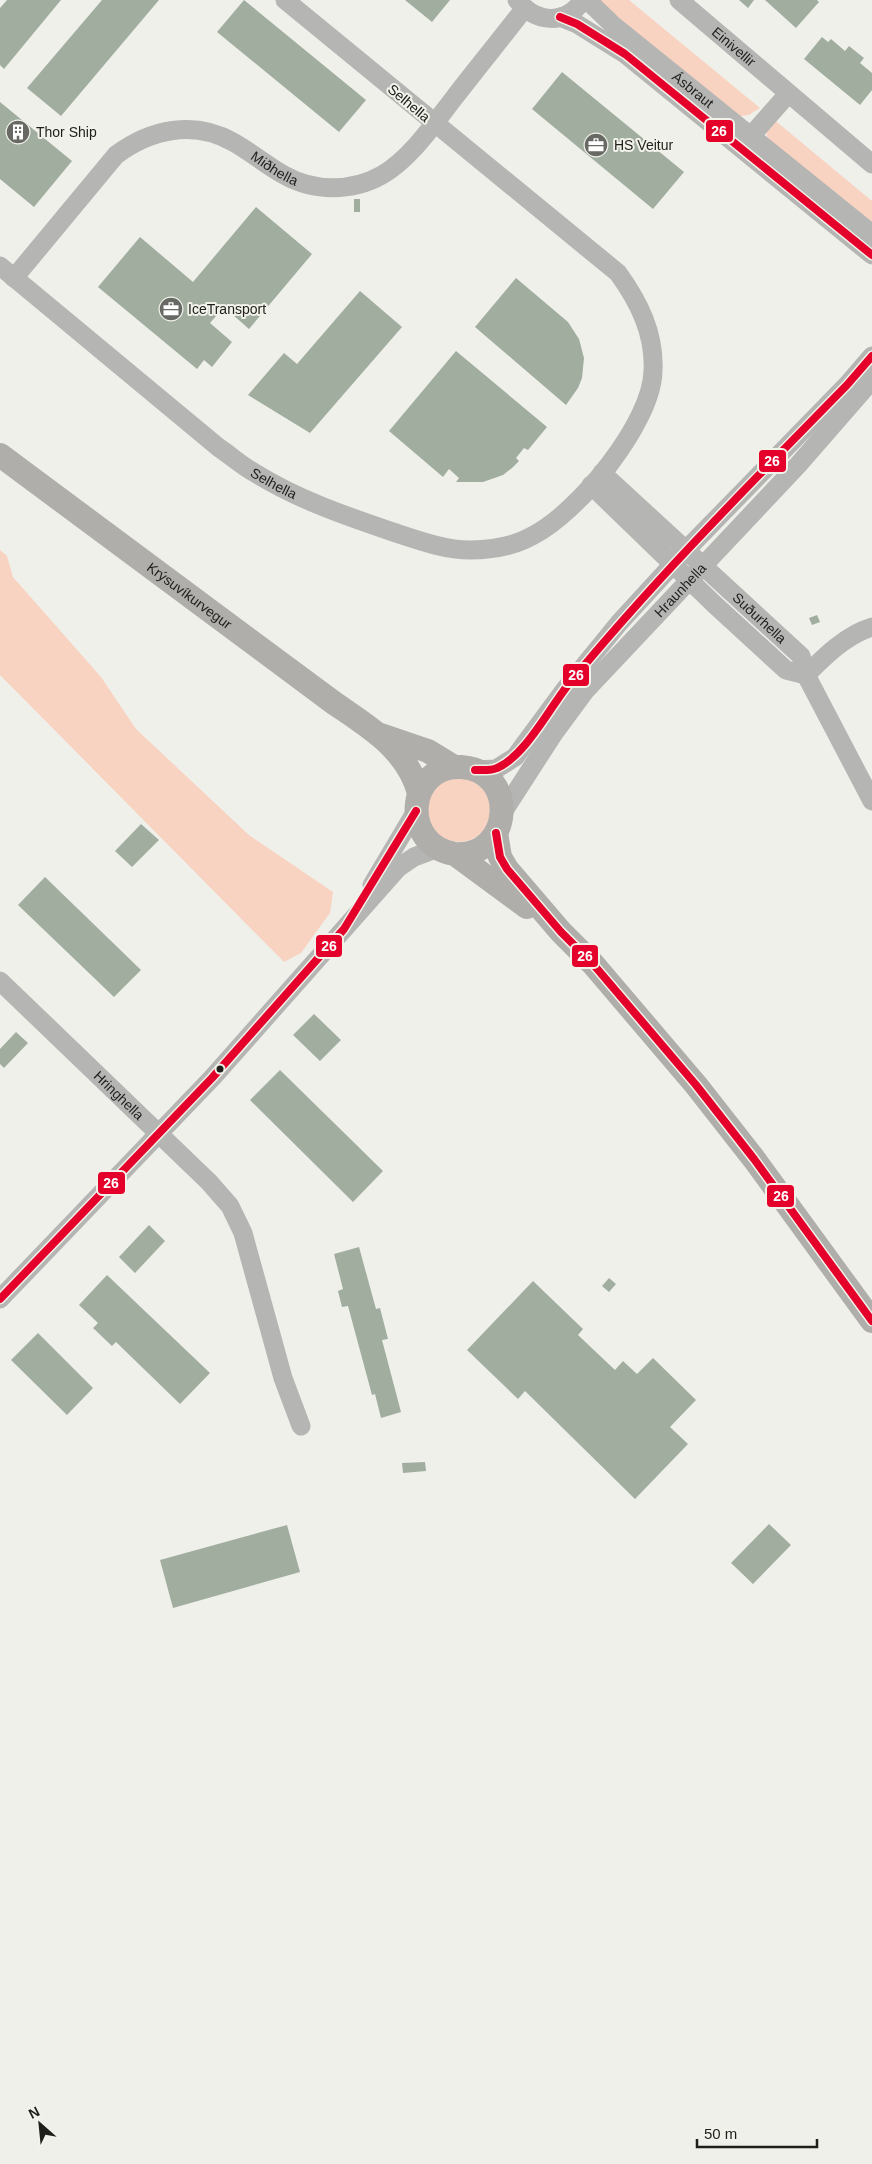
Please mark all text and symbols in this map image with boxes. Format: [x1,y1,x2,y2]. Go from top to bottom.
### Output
street label: Einivellir [709,24,759,70]
street label: Ásbraut [669,68,717,111]
street label: Selhella [385,81,433,125]
building icon: Thor Ship [5,119,31,145]
line badge: 26 [705,119,734,143]
text: 26 [711,123,727,139]
place label: Thor Ship [36,124,97,140]
office icon: HS Veitur [583,132,609,158]
place label: HS Veitur [614,137,673,153]
street label: Miðhella [248,148,301,189]
office icon: IceTransport [158,296,184,322]
place label: IceTransport [188,301,266,317]
line badge: 26 [758,449,787,473]
text: 26 [764,453,780,469]
street label: Selhella [248,464,299,502]
street label: Krýsuvíkurvegur [144,559,235,632]
street label: Hraunhella [651,560,709,620]
street label: Suðurhella [729,589,790,647]
line badge: 26 [562,663,590,687]
text: 26 [568,667,584,683]
line badge: 26 [315,934,343,958]
text: 26 [321,938,337,954]
line badge: 26 [571,944,599,968]
text: 26 [577,948,593,964]
unlabelled marker [215,1064,225,1074]
street label: Hringhella [91,1068,147,1123]
line badge: 26 [97,1171,126,1195]
text: 26 [103,1175,119,1191]
line badge: 26 [766,1184,795,1208]
text: 26 [773,1188,789,1204]
north arrow [15,2099,65,2149]
text: N [26,2103,42,2122]
scale bar [697,2116,817,2148]
text: 50 m [704,2125,737,2142]

